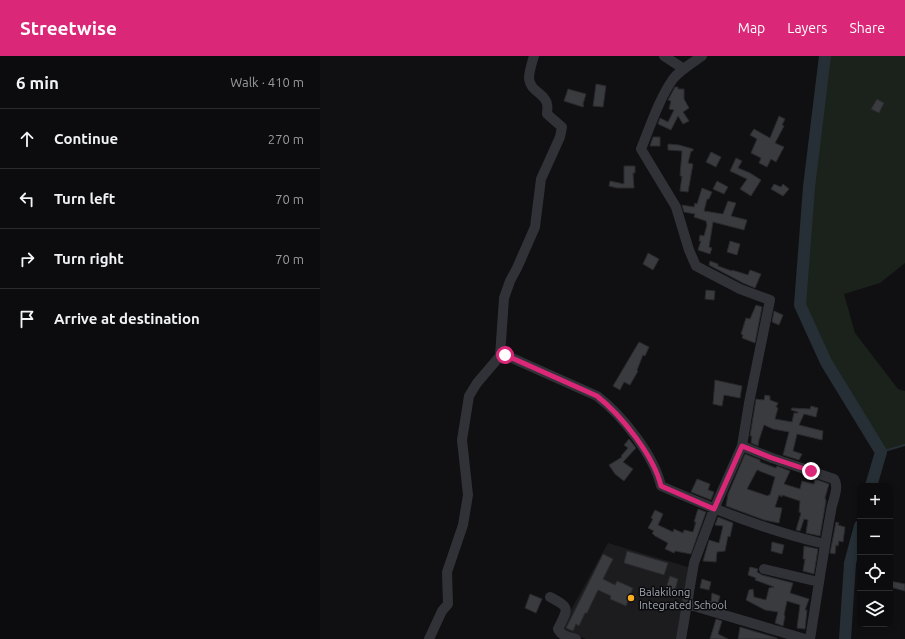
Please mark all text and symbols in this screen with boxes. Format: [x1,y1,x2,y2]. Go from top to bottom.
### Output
text: Streetwise [20,17,117,39]
text: Map [738,20,765,36]
text: Layers [787,20,827,36]
text: Share [849,20,885,36]
text: 6 min [16,73,59,92]
text: Walk · 410 m [230,75,304,89]
icon: ahead [16,128,38,150]
text: Continue [54,130,118,147]
text: 270 m [268,132,304,146]
icon: left [16,188,38,210]
text: Turn left [54,190,115,207]
text: 70 m [275,192,304,206]
icon: right [16,248,38,270]
text: Turn right [54,250,124,267]
text: 70 m [275,252,304,266]
icon: arrive [16,308,38,330]
text: Arrive at destination [54,310,200,327]
route start [496,346,514,364]
route end [802,462,820,480]
map controls [857,483,893,627]
button: + [857,483,893,519]
button: − [857,519,893,555]
button: locate [857,555,893,591]
place label: Balakilong Integrated School [639,586,727,611]
button: layers [857,591,893,627]
marker: Balakilong Integrated School [626,593,636,603]

